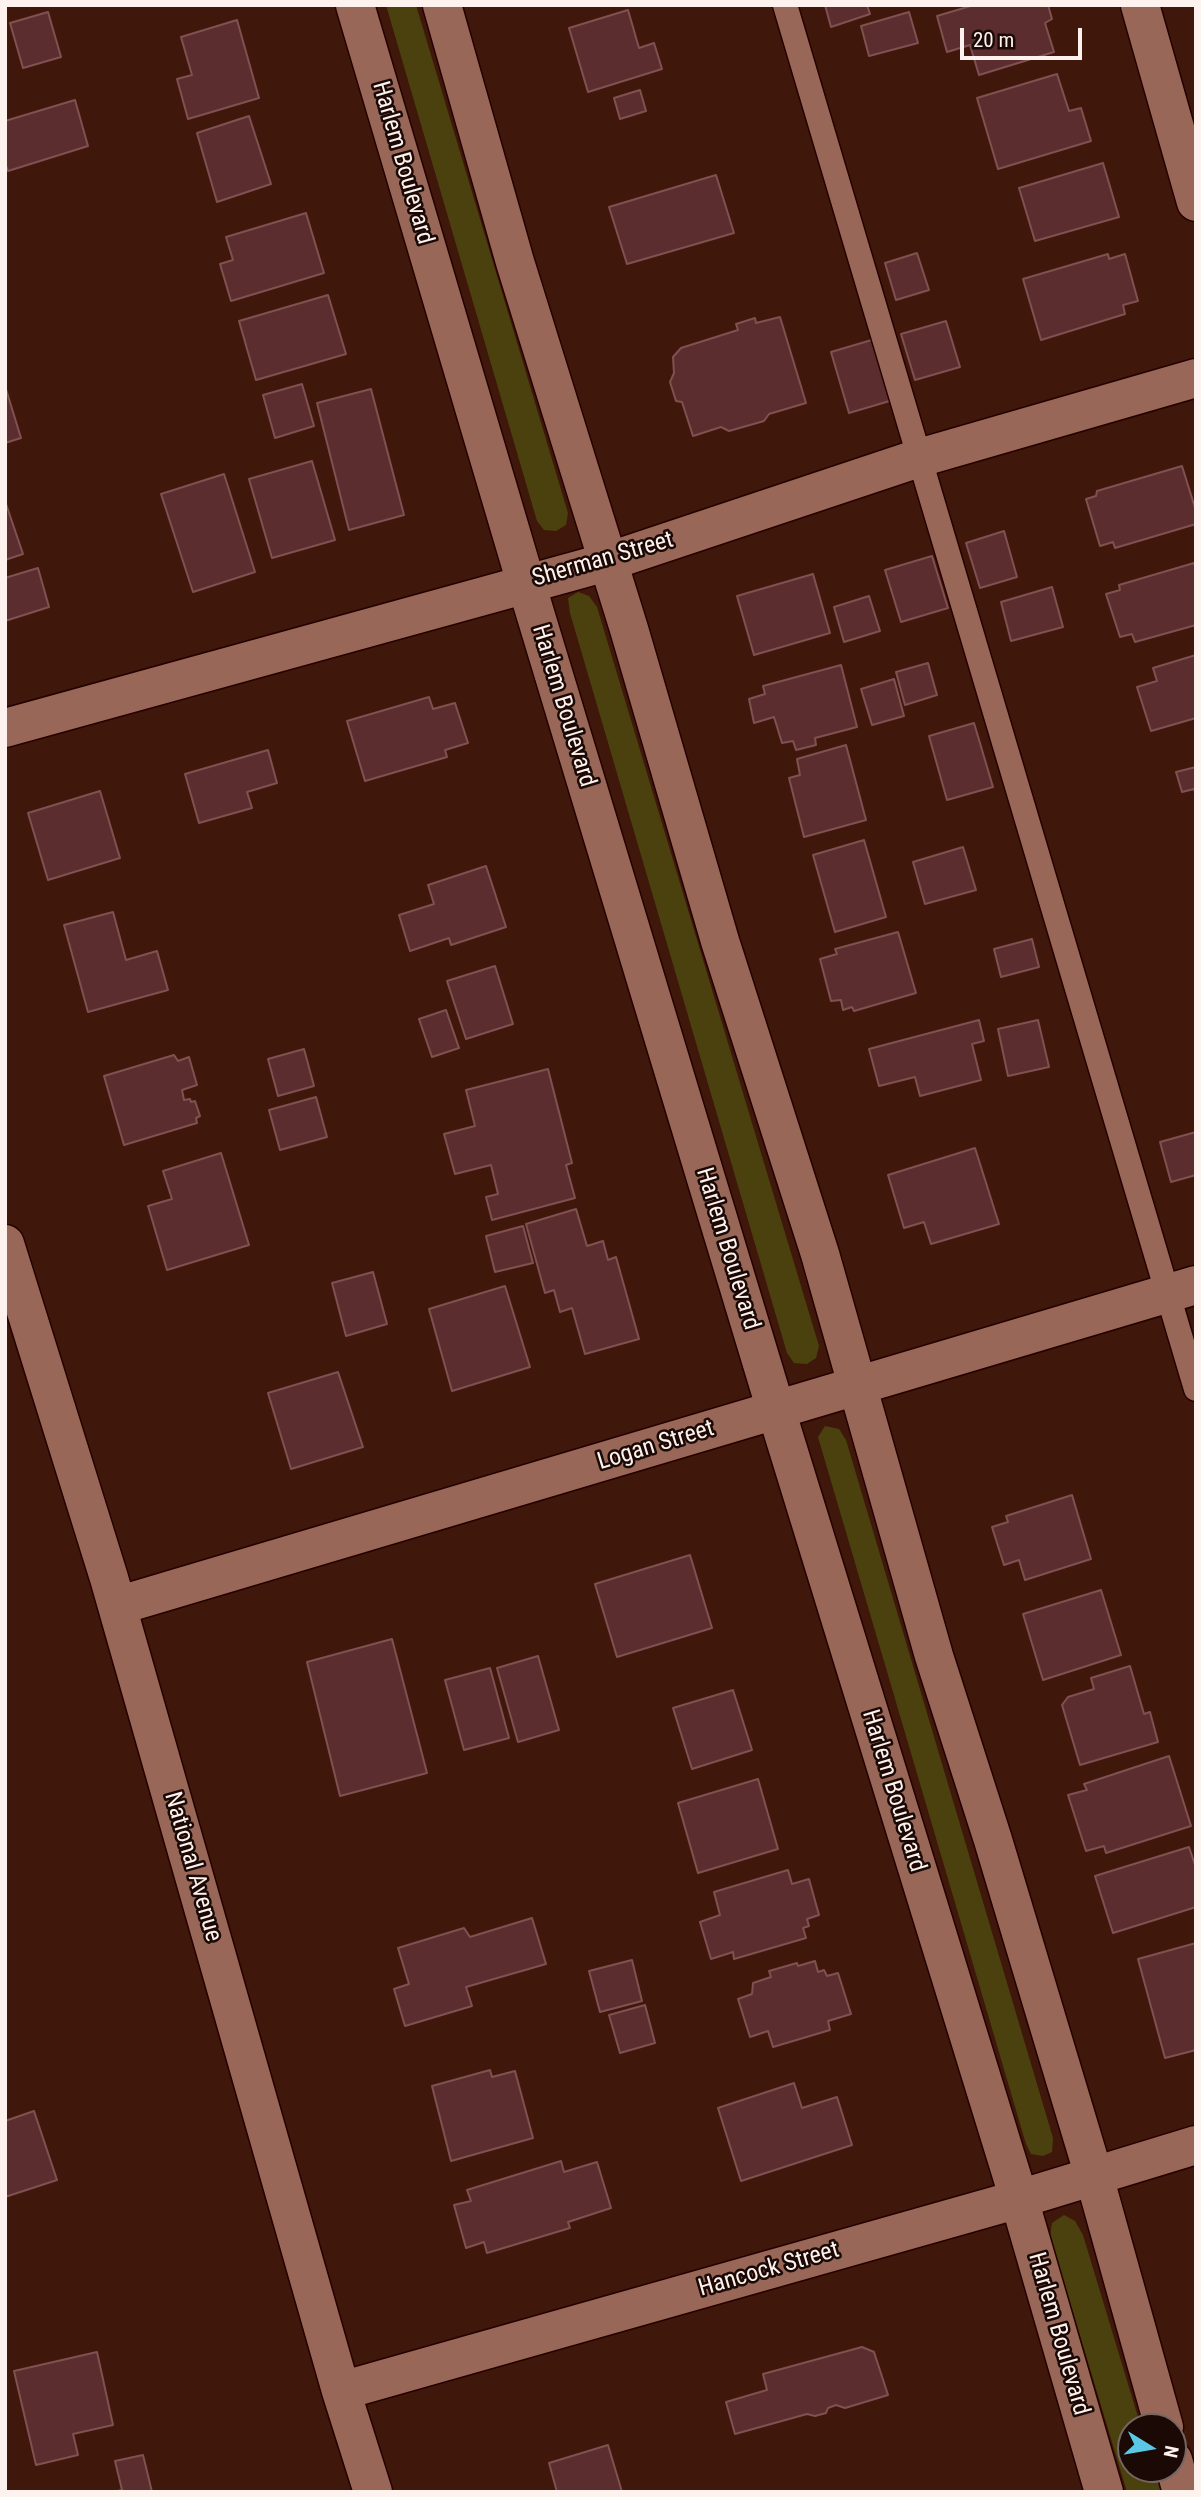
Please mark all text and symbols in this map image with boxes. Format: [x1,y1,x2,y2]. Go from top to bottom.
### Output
scale bar [963,14,1086,58]
text: 20 m [973,28,1014,52]
street label: Harlem Boulevard [365,78,439,248]
street label: Sherman Street [529,526,677,594]
street label: Harlem Boulevard [525,621,601,791]
street label: Harlem Boulevard [689,1164,765,1334]
street label: Logan Street [594,1415,718,1477]
street label: Harlem Boulevard [855,1706,931,1876]
street label: National Avenue [157,1789,227,1945]
street label: Hancock Street [695,2236,843,2304]
street label: Harlem Boulevard [1021,2249,1095,2419]
north arrow [1117,2413,1187,2483]
text: N [1159,2444,1184,2460]

